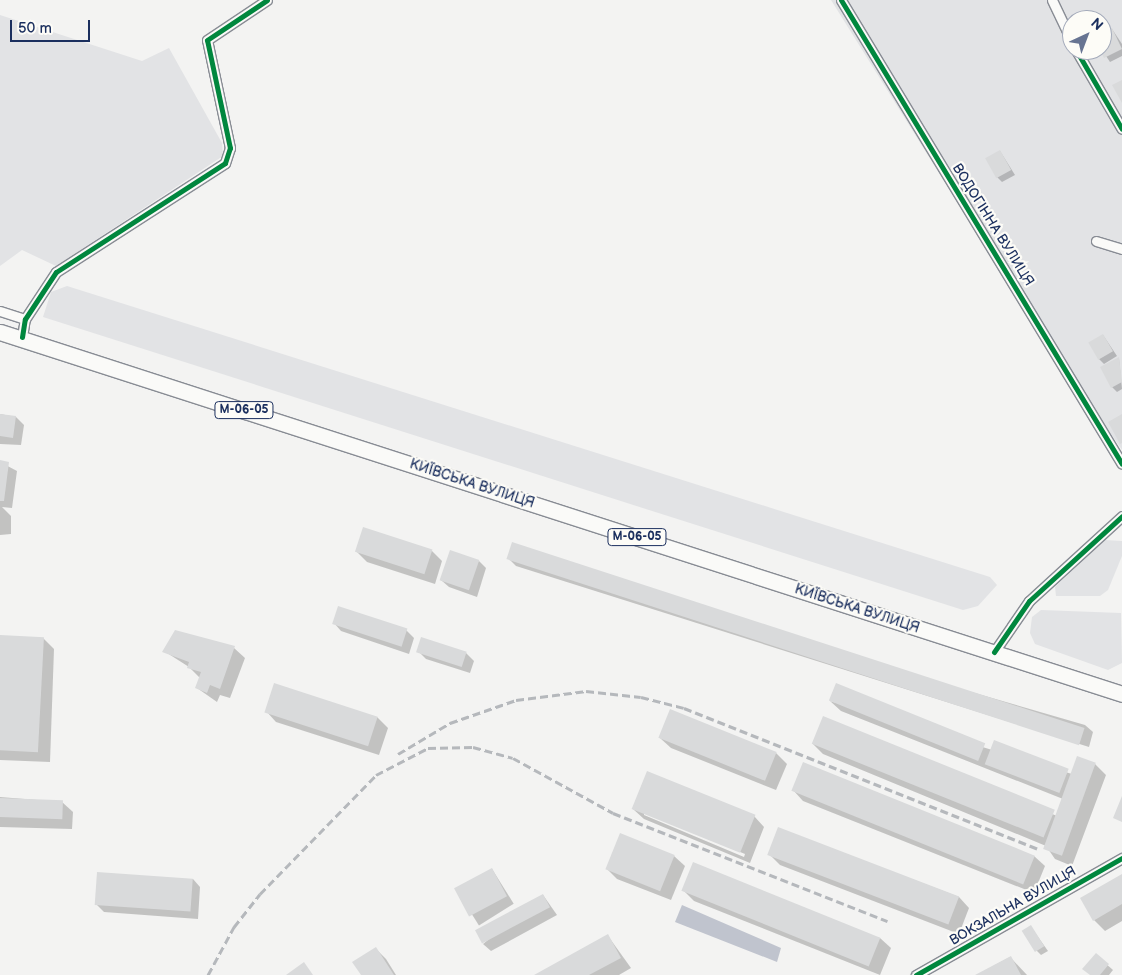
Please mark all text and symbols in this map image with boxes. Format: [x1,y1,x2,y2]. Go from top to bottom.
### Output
scale bar [12,10,92,42]
north arrow [1062,10,1112,60]
text: N [1087,15,1107,34]
text: 50 m [18,19,52,38]
street label: ВОДОГІННА ВУЛИЦЯ [949,161,1037,289]
road number: М-06-05 [214,400,274,420]
street label: КИЇВСЬКА ВУЛИЦЯ [407,456,537,512]
road number: М-06-05 [607,528,667,546]
street label: КИЇВСЬКА ВУЛИЦЯ [792,581,922,637]
street label: ВОКЗАЛЬНА ВУЛИЦЯ [947,863,1079,949]

